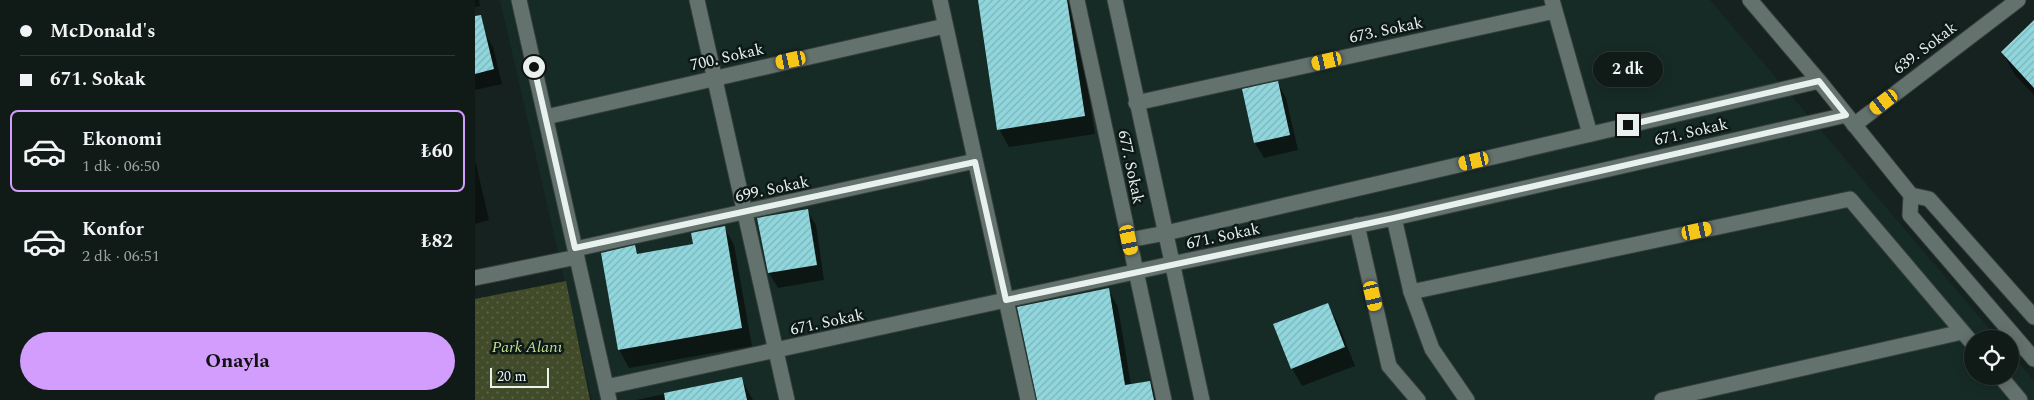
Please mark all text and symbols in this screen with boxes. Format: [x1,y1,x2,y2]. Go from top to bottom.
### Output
street label: 673. Sokak [1347,10,1425,50]
street label: 639. Sokak [1888,16,1962,80]
text: McDonald's [50,17,156,46]
street label: 700. Sokak [688,37,766,77]
car [774,50,807,70]
car [1310,50,1343,72]
callout: 2 dk [1593,52,1663,88]
route start [523,56,545,78]
text: 2 dk [1612,57,1644,81]
text: 671. Sokak [50,65,146,94]
car [1867,87,1900,117]
street label: 671. Sokak [1652,112,1730,152]
route end [1617,114,1639,136]
text: Ekonomi [82,125,162,154]
street label: 677. Sokak [1111,128,1151,206]
icon: car [22,129,67,174]
text: ₺60 [421,137,453,166]
car [1457,150,1490,172]
text: 1 dk · 06:50 [82,154,160,178]
street label: 699. Sokak [733,169,811,209]
text: Konfor [82,215,144,244]
street label: 671. Sokak [1184,216,1262,256]
icon: car [22,219,67,264]
car [1680,221,1713,241]
car [1118,224,1139,256]
text: ₺82 [421,227,453,256]
text: 2 dk · 06:51 [82,244,160,268]
car [1362,280,1383,312]
street label: 671. Sokak [788,302,866,342]
map controls [1964,330,2019,385]
button: locate [1964,330,2019,385]
button: Onayla [20,332,455,390]
park label: Park Alanı [492,335,563,359]
scale bar [490,365,549,388]
text: 20 m [497,366,527,387]

